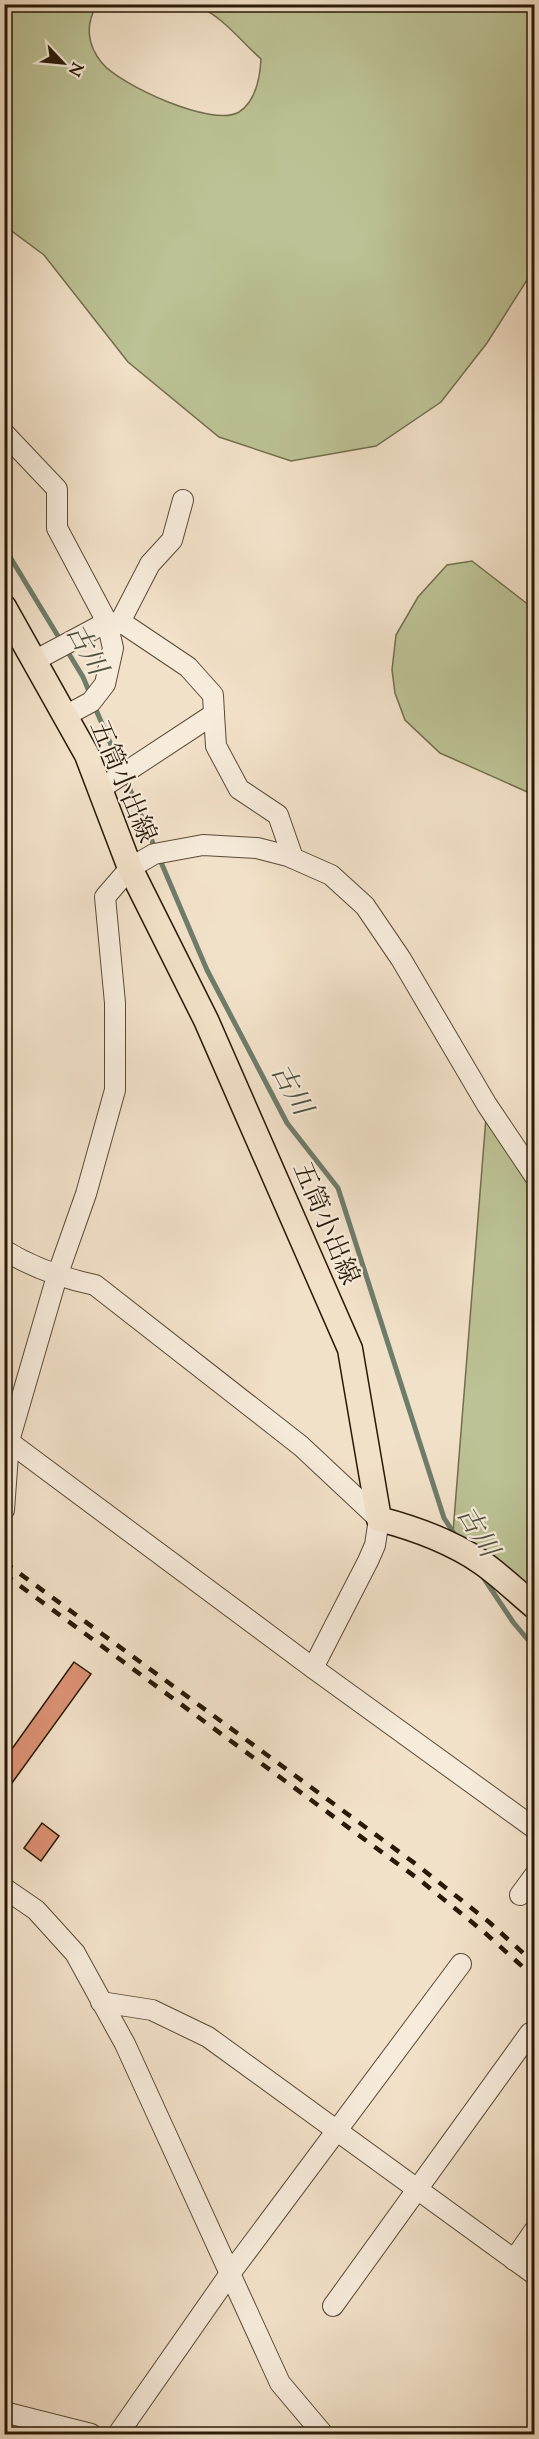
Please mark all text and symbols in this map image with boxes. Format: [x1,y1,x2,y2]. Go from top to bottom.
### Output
north arrow [33,33,93,93]
text: N [61,58,87,79]
water label: 古川 [55,617,116,686]
street label: 五筒小出線 [79,715,164,849]
water label: 古川 [260,1057,321,1126]
street label: 五筒小出線 [282,1157,367,1291]
water label: 古川 [445,1499,508,1568]

